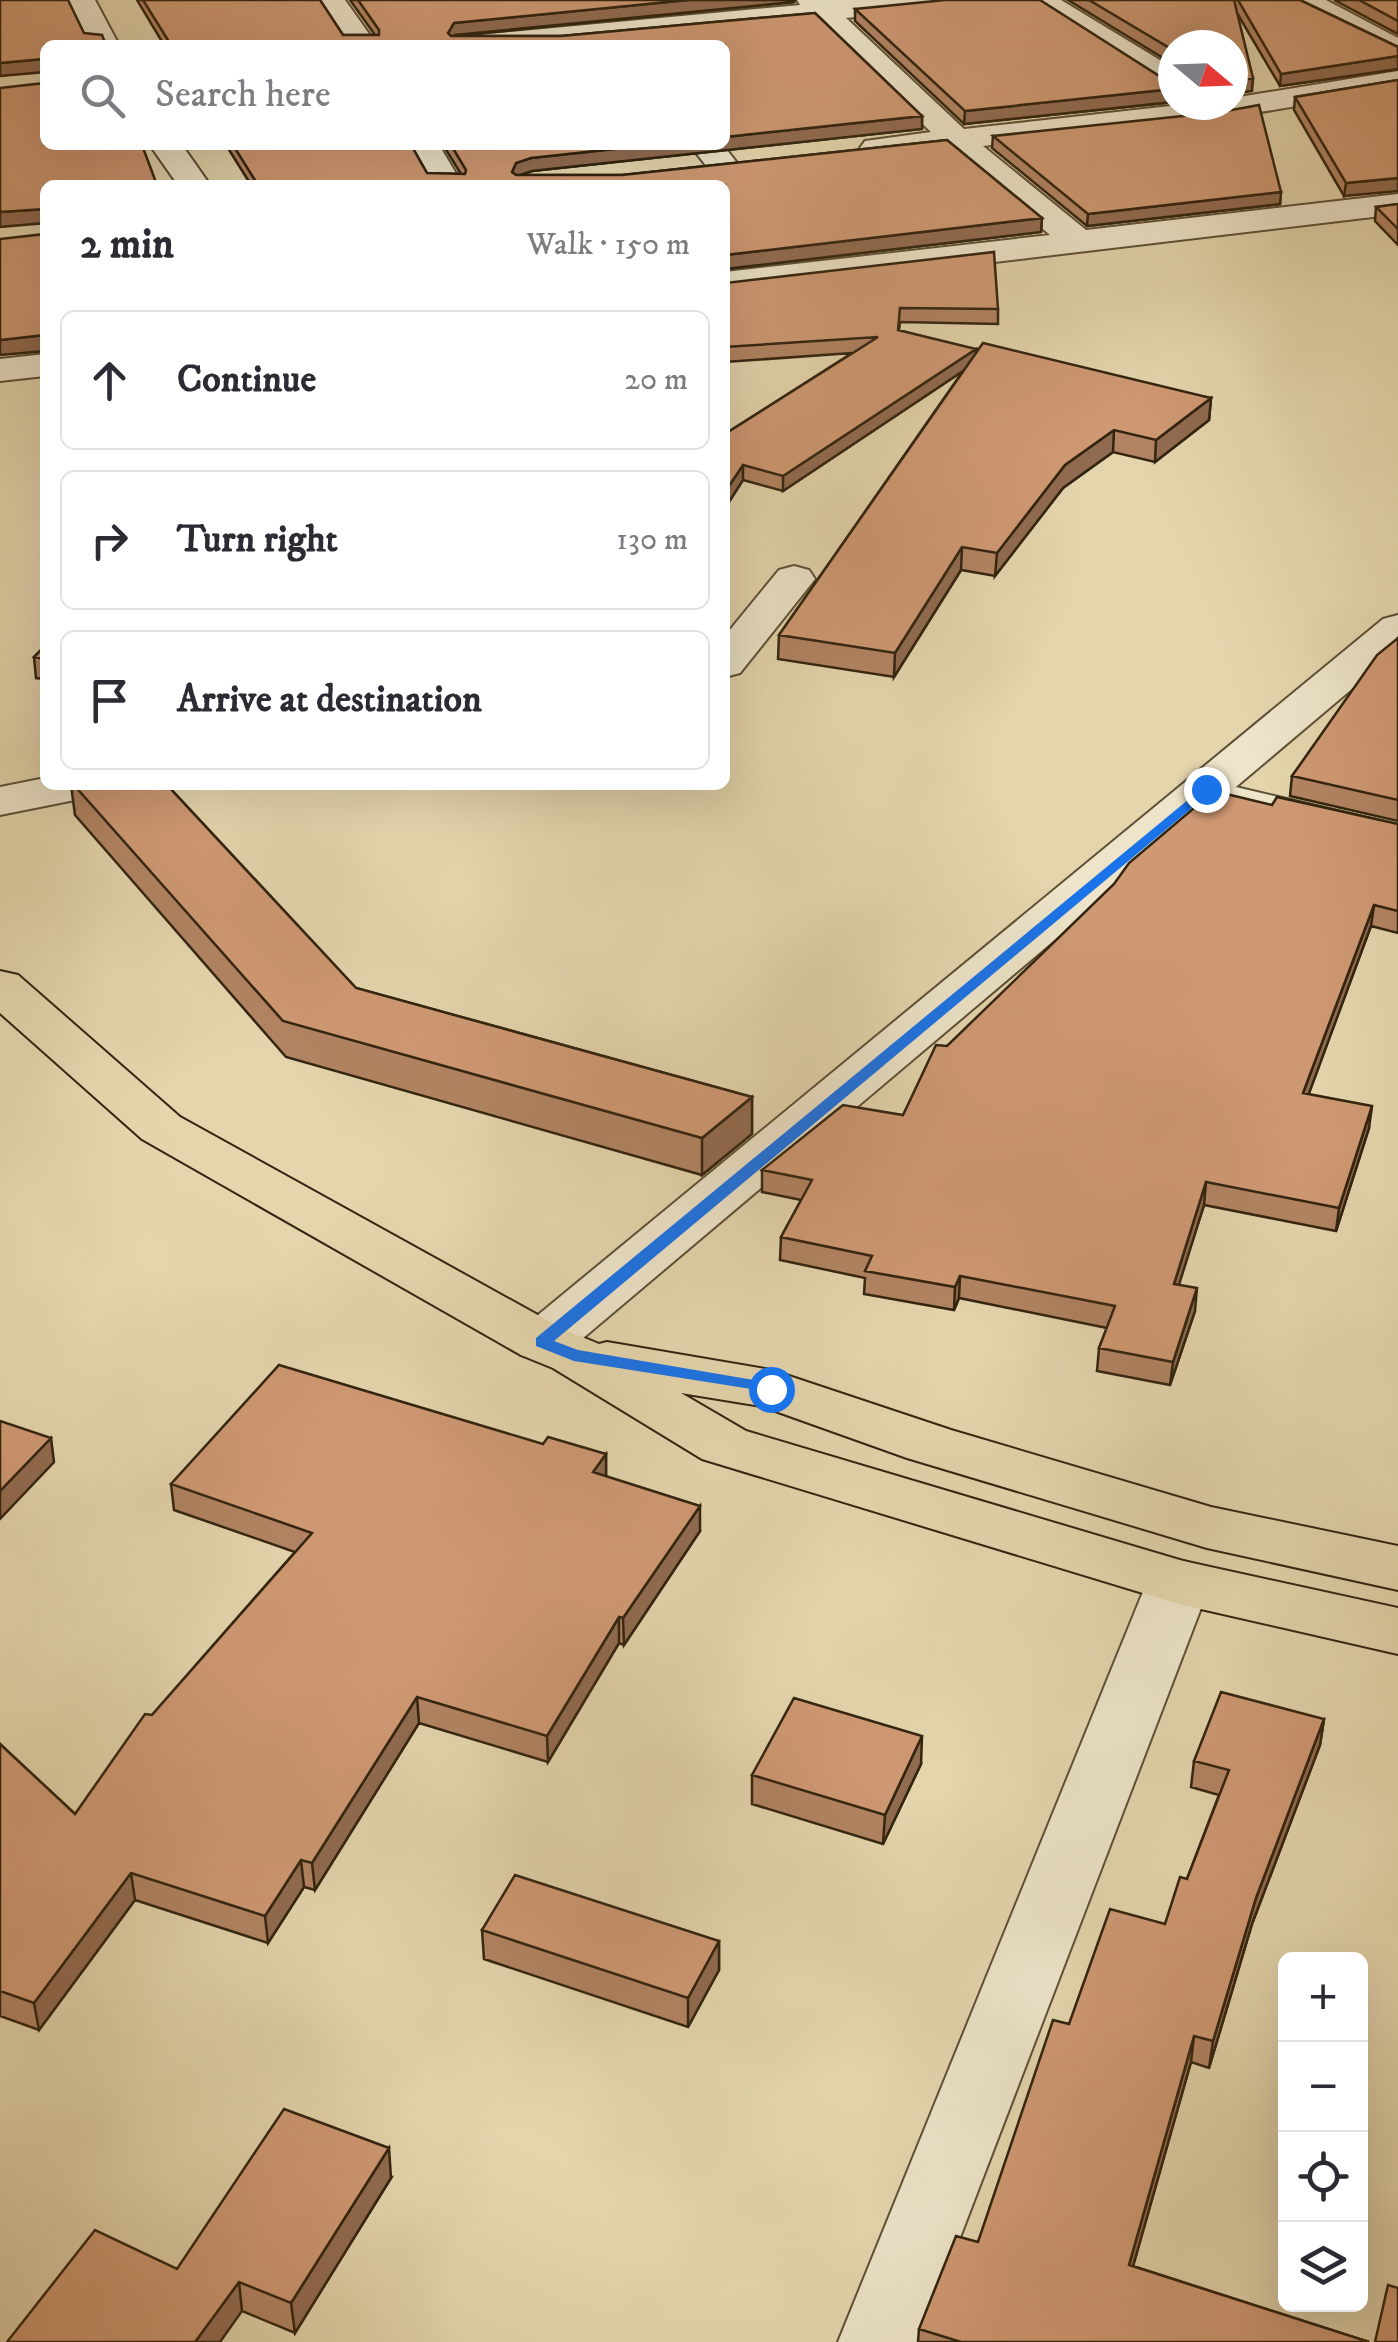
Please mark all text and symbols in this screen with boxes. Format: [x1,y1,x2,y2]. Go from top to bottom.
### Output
north arrow [1158,30,1248,120]
search box [40,40,730,150]
icon: search [75,68,130,123]
text: Search here [155,71,331,119]
text: 2 min [80,219,174,271]
text: Walk · 150 m [527,225,690,265]
icon: ahead [82,353,137,408]
text: Continue [177,356,316,404]
text: 20 m [624,360,688,400]
icon: right [82,513,137,568]
text: Turn right [177,516,338,564]
text: 130 m [616,520,688,560]
icon: arrive [82,673,137,728]
text: Arrive at destination [177,676,482,724]
route end [1184,767,1230,813]
route start [749,1367,795,1413]
map controls [1278,1952,1368,2312]
button: + [1278,1952,1368,2042]
button: − [1278,2042,1368,2132]
button: locate [1278,2132,1368,2222]
button: layers [1278,2222,1368,2312]

